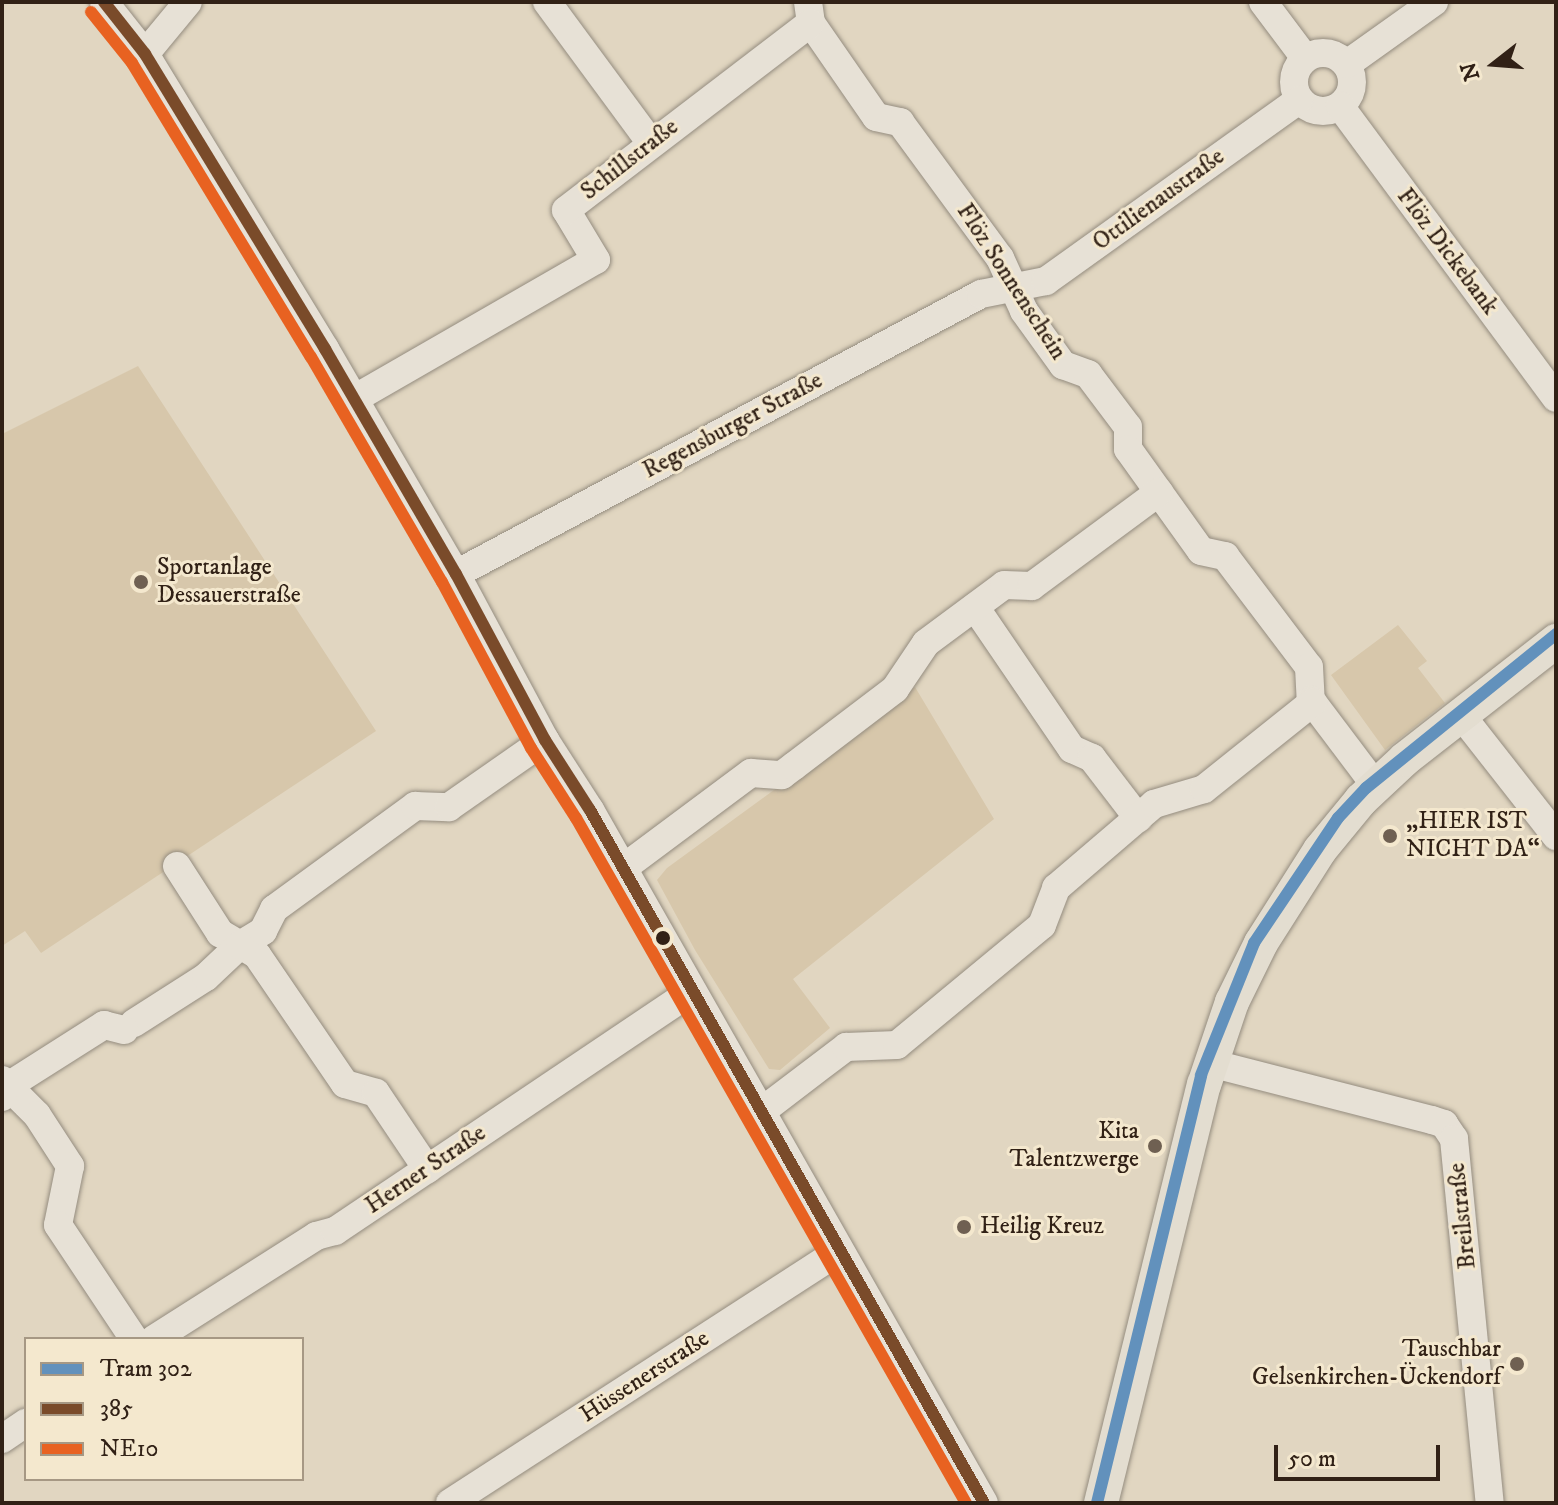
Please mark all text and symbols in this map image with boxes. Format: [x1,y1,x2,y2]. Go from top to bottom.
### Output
north arrow [1454,24,1534,104]
text: N [1455,59,1486,84]
street label: Schillstraße [576,113,684,207]
street label: Ottilienaustraße [1088,143,1230,257]
street label: Flöz Dickebank [1390,183,1504,321]
street label: Flöz Sonnenschein [950,199,1072,365]
street label: Regensburger Straße [638,367,828,485]
place label: Sportanlage Dessauerstraße [157,554,301,610]
marker: Sportanlage Dessauerstraße [132,573,150,591]
place label: „HIER IST NICHT DA“ [1406,808,1540,864]
marker: „HIER IST NICHT DA“ [1381,827,1399,845]
unlabelled marker [655,930,671,946]
place label: Kita Talentzwerge [1009,1118,1139,1174]
street label: Herner Straße [360,1119,492,1221]
marker: Kita Talentzwerge [1146,1137,1164,1155]
street label: Breilstraße [1443,1161,1483,1271]
place label: Heilig Kreuz [980,1213,1104,1241]
marker: Heilig Kreuz [955,1218,973,1236]
street label: Hüssenerstraße [575,1325,715,1429]
place label: Tauschbar Gelsenkirchen-Ückendorf [1252,1336,1501,1392]
legend [24,1337,304,1481]
text: Tram 302 [100,1354,192,1384]
marker: Tauschbar Gelsenkirchen-Ückendorf [1508,1355,1526,1373]
text: 385 [100,1394,133,1424]
scale bar [1278,1429,1444,1479]
text: NE10 [100,1434,158,1464]
text: 50 m [1288,1444,1336,1474]

